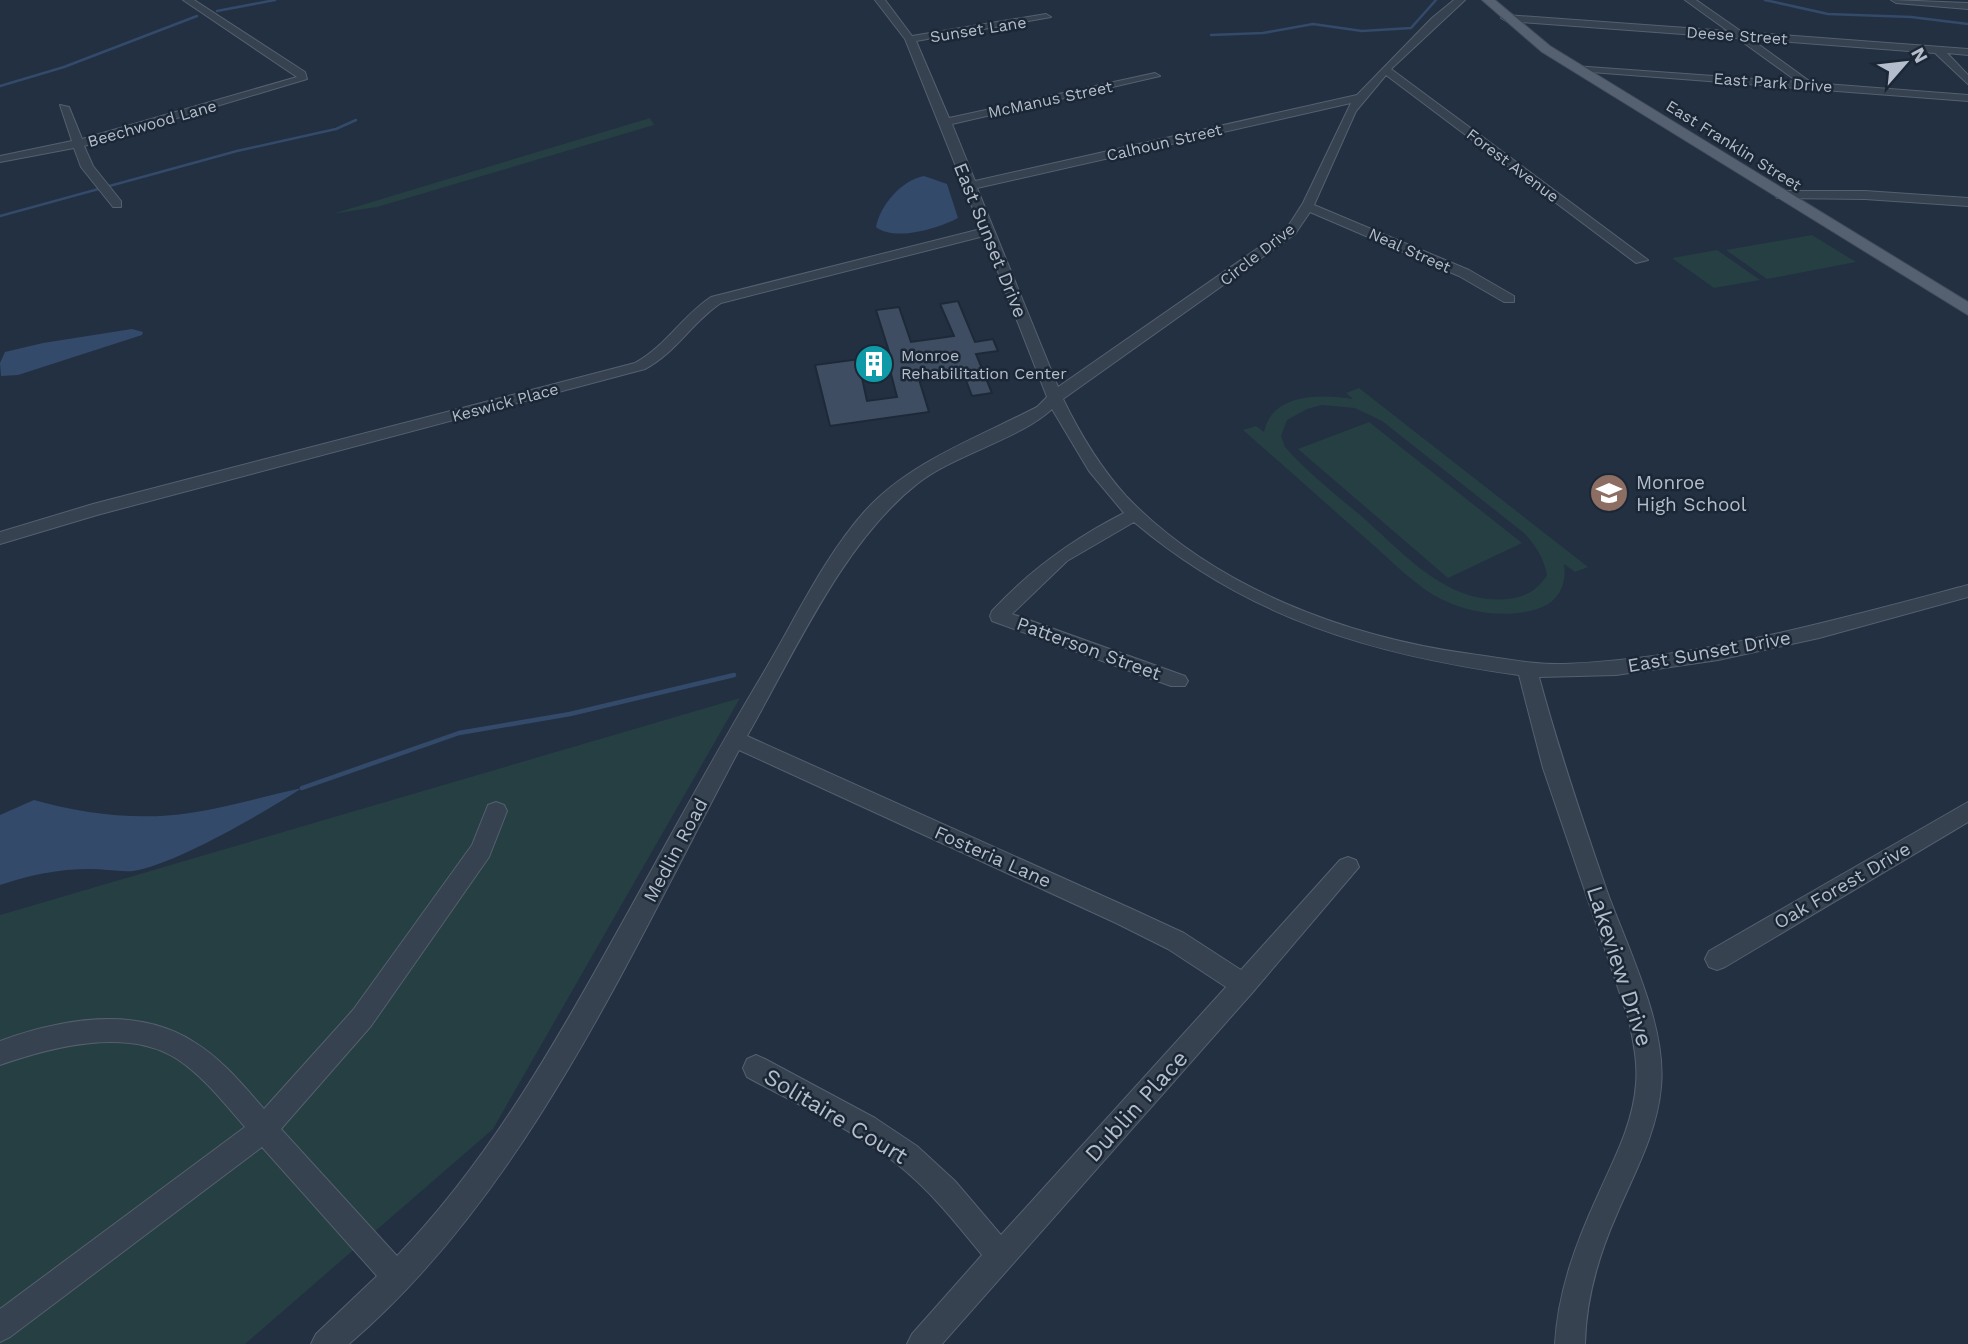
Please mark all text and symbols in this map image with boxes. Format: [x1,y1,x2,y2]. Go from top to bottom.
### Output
street label: Sunset Lane [929,13,1028,46]
street label: Deese Street [1686,22,1788,49]
north arrow [1870,28,1940,98]
text: N [1906,44,1933,67]
street label: East Park Drive [1713,69,1833,96]
street label: McManus Street [986,77,1114,122]
street label: Beechwood Lane [85,96,219,151]
street label: East Franklin Street [1663,96,1805,195]
street label: Calhoun Street [1105,120,1224,165]
street label: Forest Avenue [1463,125,1563,206]
street label: East Sunset Drive [949,159,1032,321]
street label: Circle Drive [1216,219,1299,290]
street label: Neal Street [1366,224,1454,277]
building icon: Monroe Rehabilitation Center [853,343,895,385]
place label: Monroe Rehabilitation Center [901,346,1067,383]
street label: Keswick Place [450,379,561,426]
place label: Monroe High School [1636,471,1747,516]
school or university icon: Monroe High School [1588,472,1630,514]
street label: Patterson Street [1014,612,1164,685]
street label: East Sunset Drive [1626,626,1792,677]
street label: Medlin Road [638,794,712,906]
street label: Fosteria Lane [931,820,1055,892]
street label: Oak Forest Drive [1770,837,1915,934]
street label: Lakeview Drive [1581,882,1658,1050]
street label: Dublin Place [1079,1045,1193,1168]
street label: Solitaire Court [759,1063,913,1170]

